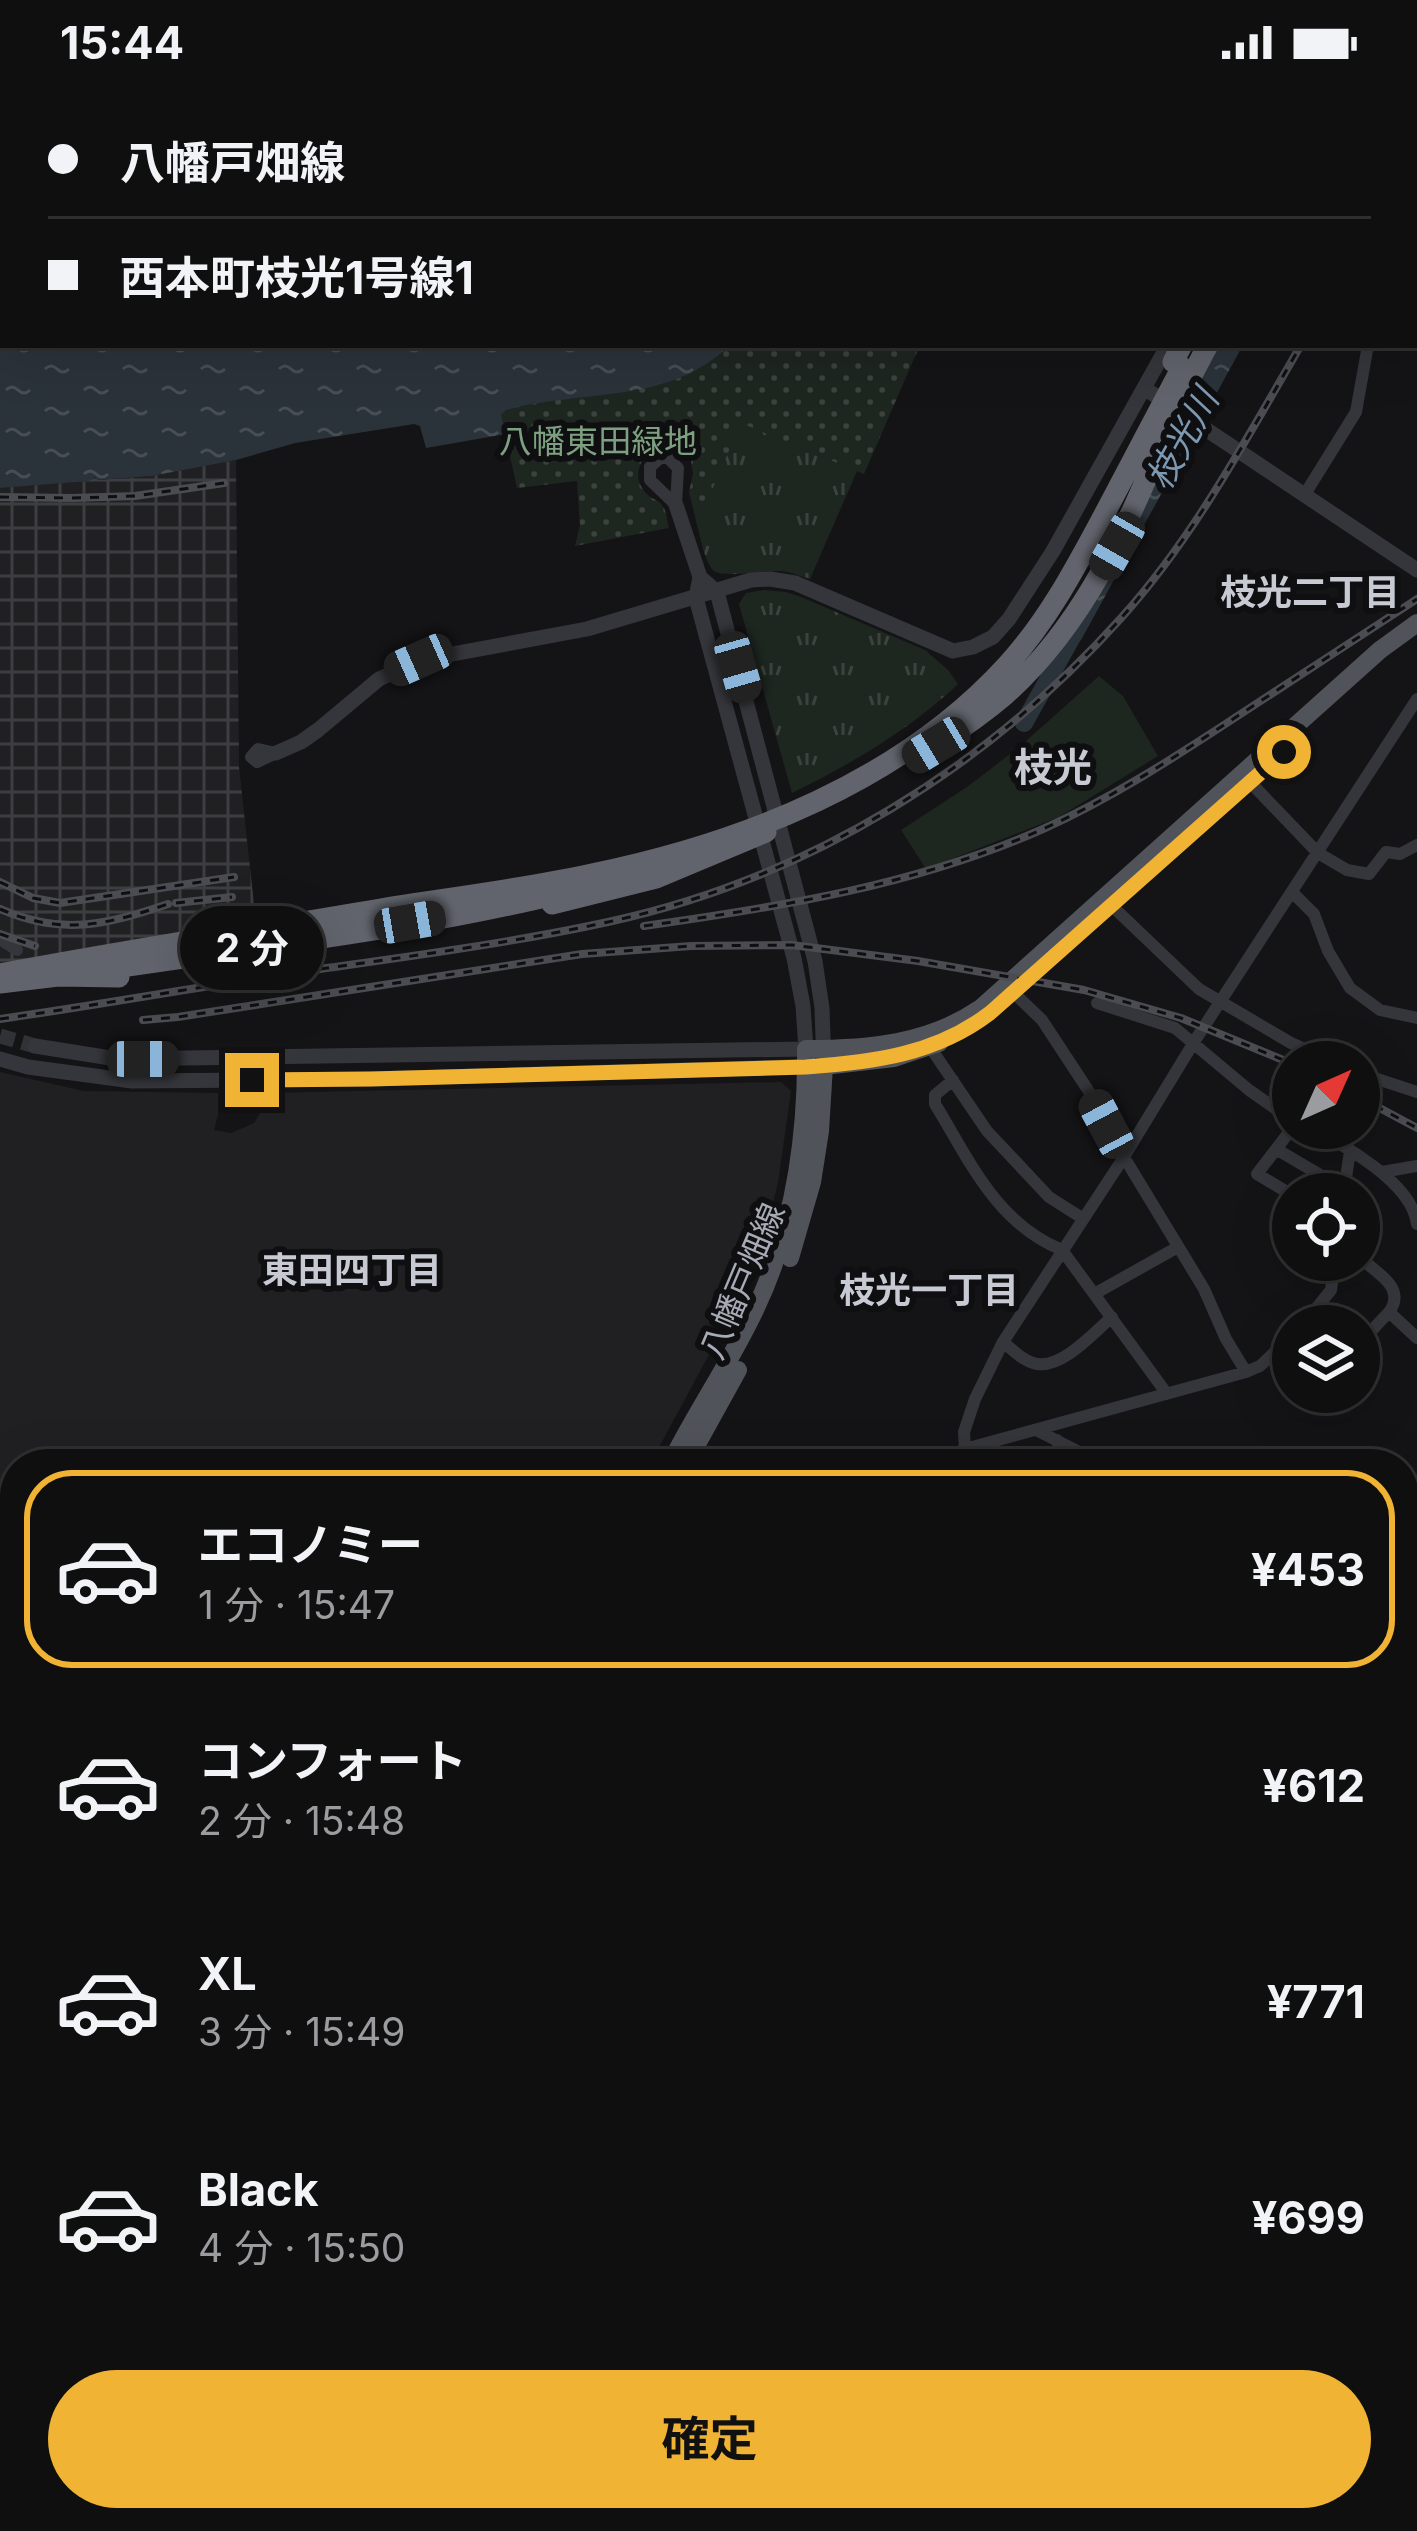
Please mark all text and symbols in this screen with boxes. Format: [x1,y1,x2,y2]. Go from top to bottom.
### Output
text: 15:44 [60,15,184,70]
text: 八幡戸畑線 [120,135,345,190]
text: 西本町枝光1号線1 [120,250,474,305]
water label: 枝光川 [1137,378,1229,497]
park label: 八幡東田緑地 [499,421,697,461]
car [1083,506,1151,586]
district label: 枝光二丁目 [1220,570,1400,614]
car [711,627,765,707]
car [379,629,459,691]
car [896,711,976,779]
route start [1257,725,1311,779]
district label: 枝光 [1014,743,1092,790]
car [371,898,449,946]
callout: 2 分 [180,906,324,990]
text: 2 分 [216,924,288,971]
car [107,1041,179,1077]
north arrow [1272,1041,1380,1149]
map controls [1272,1041,1380,1413]
route end [225,1053,279,1107]
car [1073,1084,1139,1164]
button: locate [1272,1173,1380,1281]
street label: 八幡戸畑線 [691,1197,793,1365]
district label: 東田四丁目 [262,1248,442,1292]
district label: 枝光一丁目 [839,1268,1019,1312]
button: layers [1272,1305,1380,1413]
icon: car [54,1515,162,1623]
text: エコノミー [198,1517,423,1572]
text: ¥453 [1251,1542,1365,1597]
text: 1 分 · 15:47 [198,1581,395,1628]
icon: car [54,1731,162,1839]
text: コンフォート [198,1733,467,1788]
text: ¥612 [1262,1758,1365,1813]
text: 2 分 · 15:48 [198,1797,405,1844]
text: XL [198,1946,257,2001]
icon: car [54,1947,162,2055]
text: ¥771 [1267,1974,1365,2029]
text: 3 分 · 15:49 [198,2008,405,2055]
text: Black [198,2162,319,2217]
icon: car [54,2163,162,2271]
text: ¥699 [1252,2190,1365,2245]
text: 4 分 · 15:50 [198,2224,405,2271]
button: 確定 [48,2370,1371,2508]

